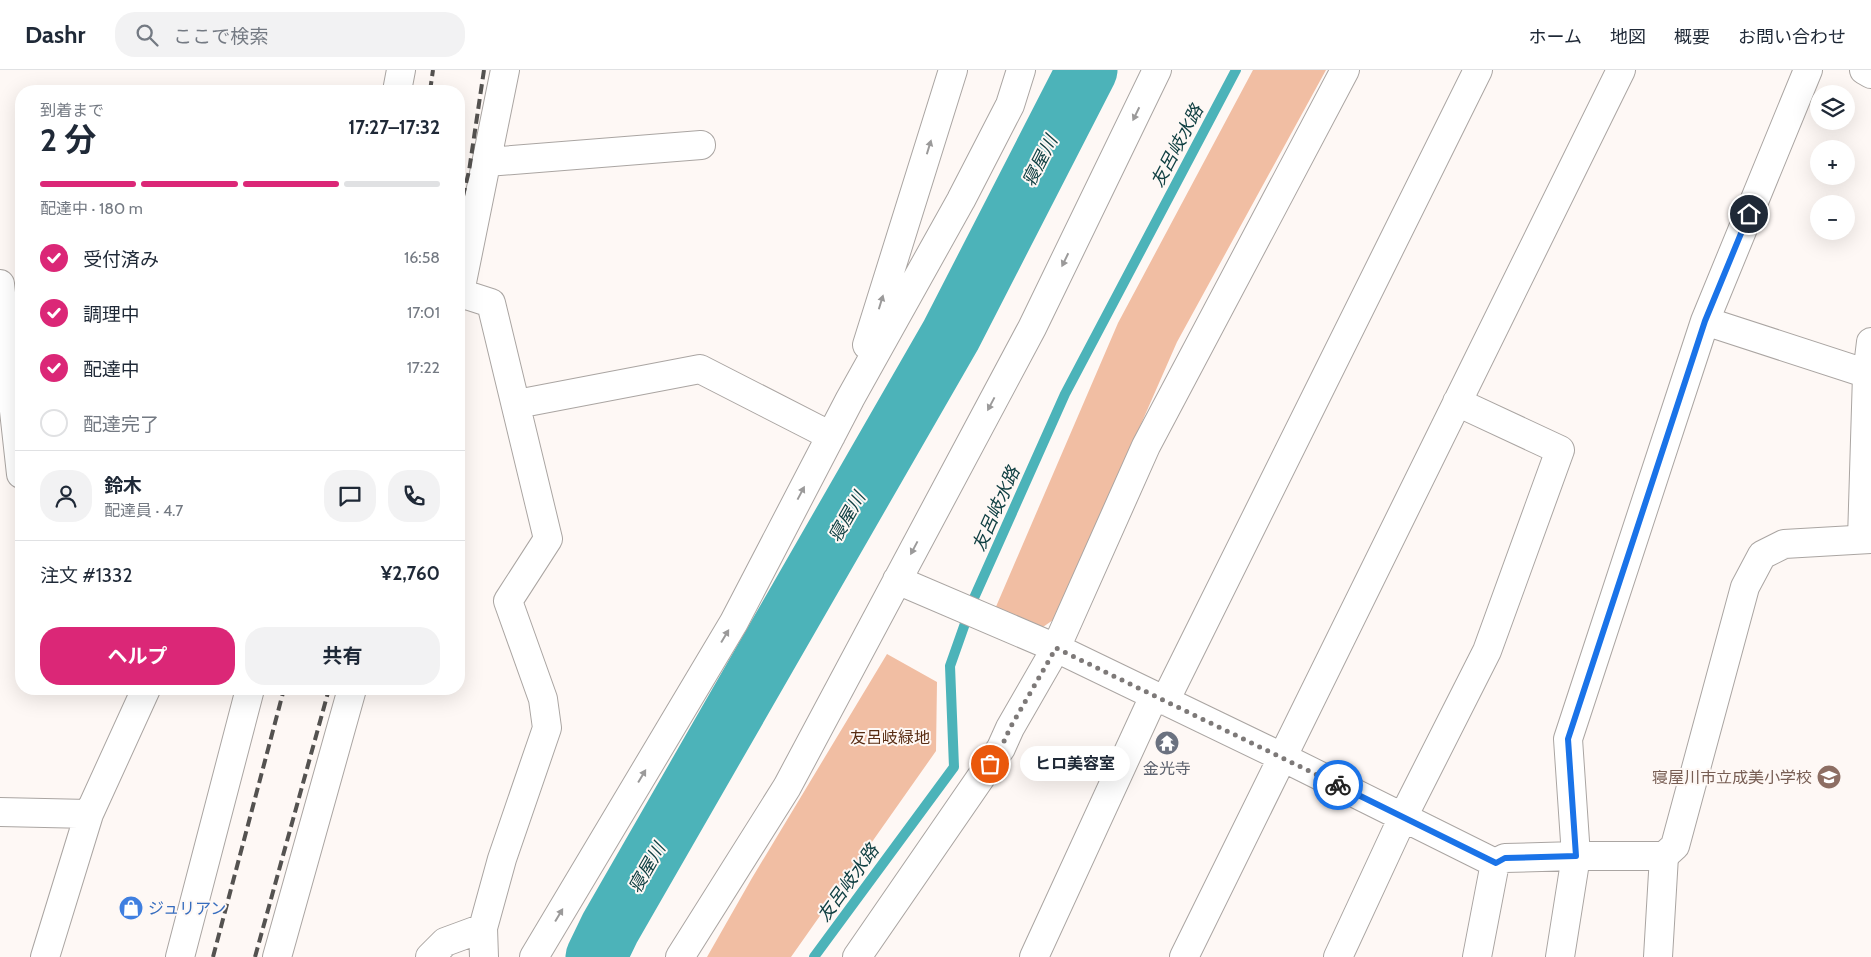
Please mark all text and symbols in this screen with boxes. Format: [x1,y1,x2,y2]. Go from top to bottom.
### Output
search box [115,12,465,57]
text: Dashr [25,20,85,49]
icon: search [133,21,161,49]
text: ここで検索 [173,25,268,48]
text: ホーム [1529,26,1582,48]
text: 地図 [1610,26,1646,48]
text: 概要 [1674,26,1710,48]
text: お問い合わせ [1738,26,1846,48]
map controls [1810,85,1855,240]
button: layers [1810,85,1855,130]
water label: 友呂岐水路 [1146,99,1209,191]
text: 到着まで [40,101,104,120]
one-way arrow [1132,107,1140,121]
text: 17:27–17:32 [348,116,440,139]
text: 2 分 [40,120,96,159]
water label: 寝屋川 [1018,130,1063,190]
one-way arrow [926,139,933,154]
button: + [1810,140,1855,185]
pin [1728,193,1770,235]
button: − [1810,195,1855,240]
text: 配達中 · 180 m [40,199,143,218]
icon: home [1735,200,1763,228]
icon: check [40,244,68,272]
text: 受付済み [83,248,159,271]
text: 16:58 [404,248,440,267]
one-way arrow [1061,253,1069,267]
one-way arrow [877,294,885,309]
icon: check [40,299,68,327]
text: 調理中 [83,303,140,326]
text: 17:01 [407,303,440,322]
icon: check [40,354,68,382]
text: 配達中 [83,358,140,381]
text: 17:22 [407,358,440,377]
one-way arrow [987,397,995,412]
text: 配達完了 [83,413,159,436]
water label: 友呂岐水路 [968,462,1025,555]
button: person [40,470,92,522]
button: chat [324,470,376,522]
button: phone [388,470,440,522]
text: 鈴木 [104,474,142,497]
one-way arrow [797,486,806,499]
water label: 寝屋川 [824,486,871,546]
text: 配達員 · 4.7 [104,501,183,520]
one-way arrow [910,541,918,555]
text: ¥2,760 [381,562,440,585]
text: 注文 #1332 [40,564,132,587]
button: ヘルプ [40,627,235,685]
button: 共有 [245,627,440,685]
one-way arrow [721,630,730,643]
park label: 友呂岐緑地 [850,728,930,747]
temple icon: 金光寺 [1154,730,1180,756]
pin [969,743,1011,785]
callout: ヒロ美容室 [1020,746,1130,782]
icon: bag [976,750,1004,778]
text: ヒロ美容室 [1035,754,1115,773]
place label: 金光寺 [1143,759,1191,778]
courier [1313,760,1363,810]
school or university icon: 寝屋川市立成美小学校 [1816,764,1842,790]
place label: 寝屋川市立成美小学校 [1652,768,1812,787]
one-way arrow [637,769,646,782]
icon: bike [1324,771,1352,799]
water label: 寝屋川 [624,837,671,897]
water label: 友呂岐水路 [813,839,885,926]
shop icon: ジュリアン [118,895,144,921]
place label: ジュリアン [148,899,226,918]
one-way arrow [554,909,563,922]

